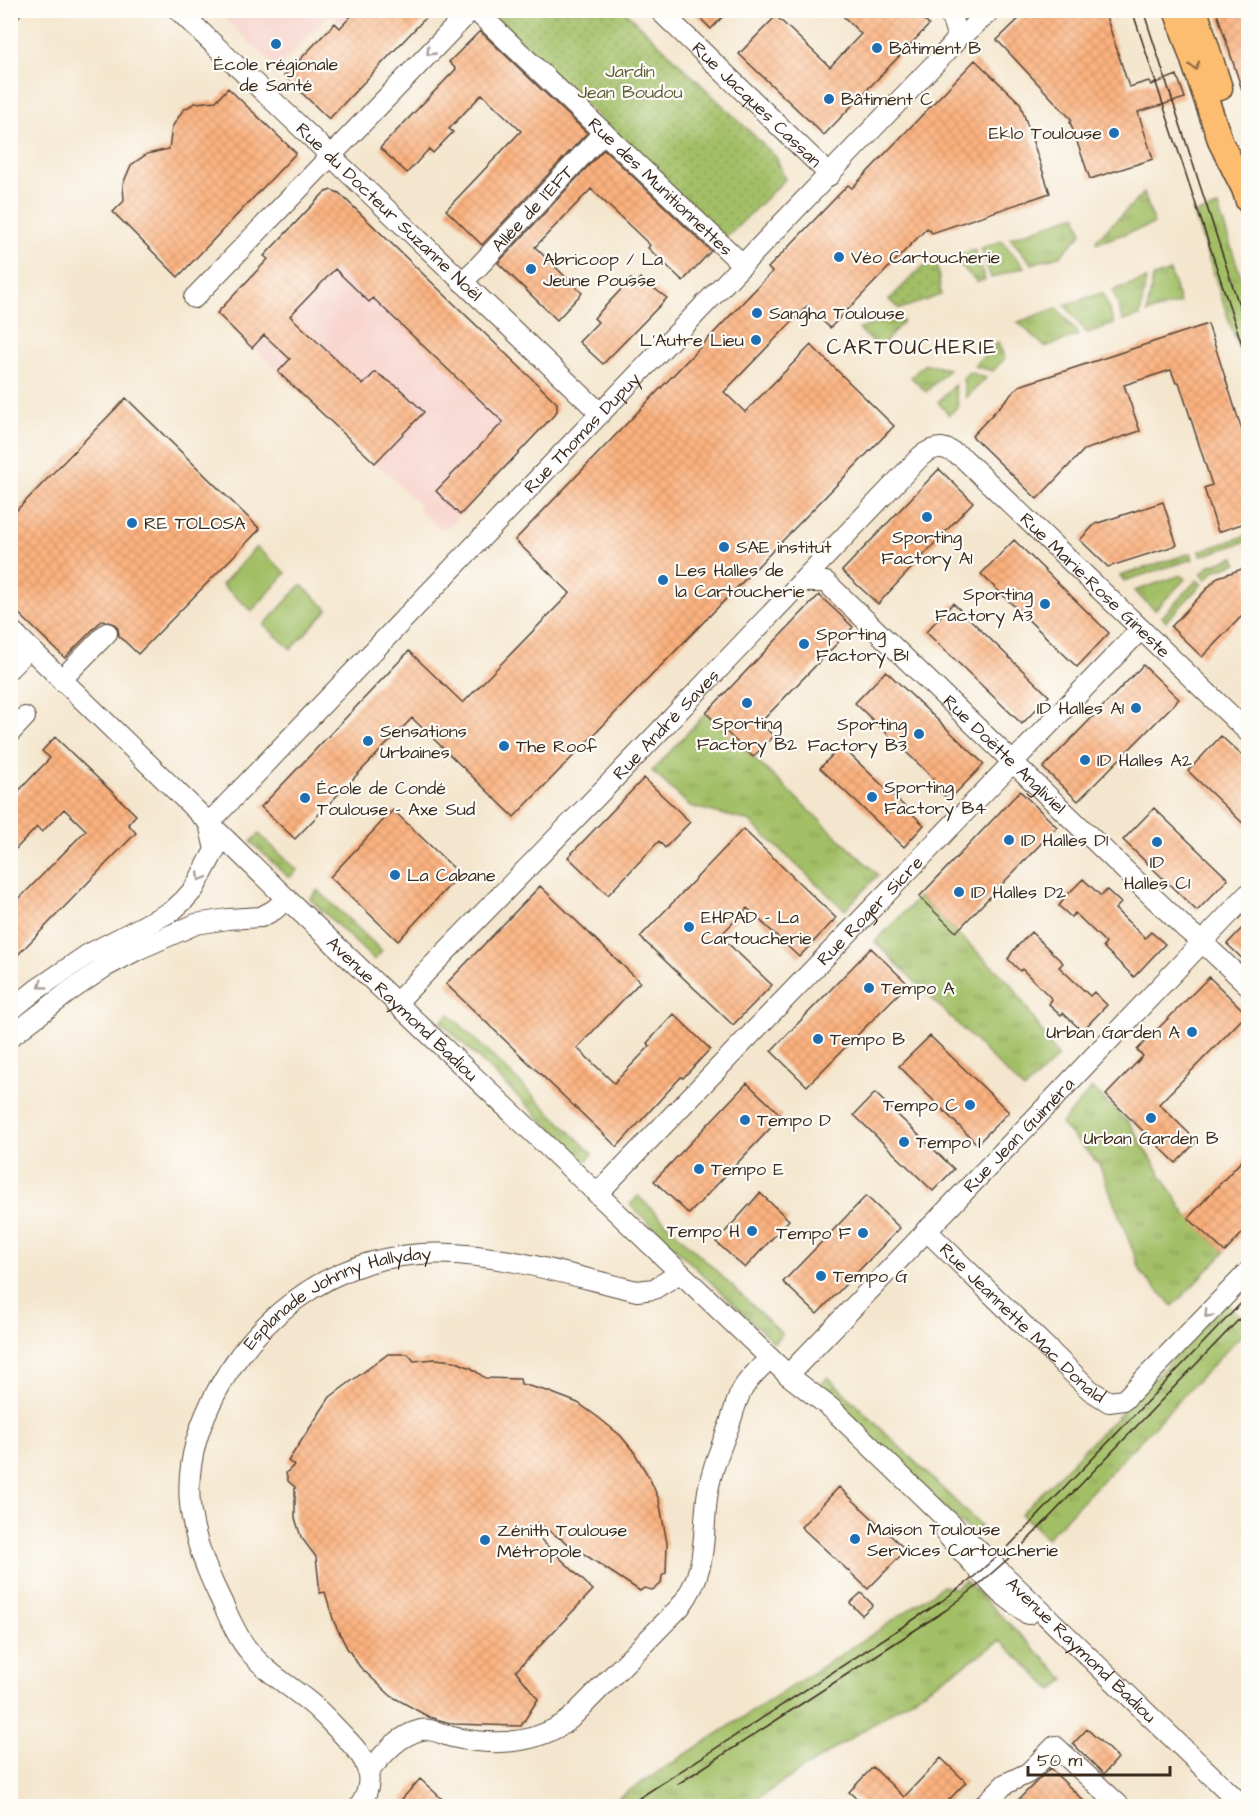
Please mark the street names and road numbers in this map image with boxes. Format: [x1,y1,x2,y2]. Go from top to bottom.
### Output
street label: Rue Jacques Cassan [686,36,827,173]
street label: Rue des Munitionnettes [582,112,738,262]
street label: Rue du Docteur Suzanne Noël [290,117,488,307]
street label: Allée de l'EFT [486,159,580,258]
street label: Rue Thomas Dupuy [519,367,647,499]
street label: Rue Marie-Rose Gineste [1014,507,1176,664]
street label: Rue André Saves [607,664,725,786]
street label: Rue Doëtte Angliviel [937,689,1071,820]
street label: Rue Roger Sicre [811,850,929,971]
street label: Avenue Raymond Badiou [321,931,483,1087]
street label: Rue Jean Guiméra [958,1072,1080,1198]
street label: Rue Jeannette Mac Donald [934,1238,1110,1409]
street label: Esplanade Johnny Hallyday [237,1241,432,1355]
street label: Avenue Raymond Badiou [1000,1571,1162,1729]

